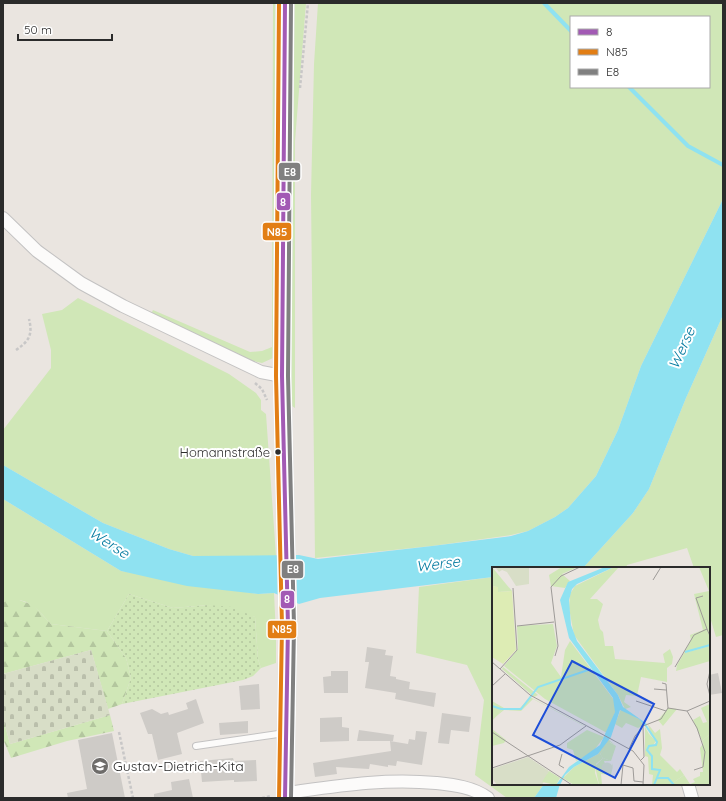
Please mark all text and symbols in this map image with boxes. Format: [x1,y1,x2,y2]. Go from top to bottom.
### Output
scale bar [18,16,112,42]
legend [570,16,710,88]
text: 50 m [24,22,52,37]
text: 8 [606,24,612,39]
text: N85 [606,44,628,59]
text: E8 [606,64,619,79]
line badge: E8 [278,162,301,181]
text: E8 [284,165,296,179]
line badge: 8 [276,192,291,211]
text: 8 [280,195,286,209]
line badge: N85 [262,222,292,241]
text: N85 [267,225,287,239]
water label: Werse [664,323,699,372]
place label: Homannstraße [180,444,270,460]
marker: Homannstraße [273,447,283,457]
water label: Werse [86,523,133,563]
water label: Werse [415,551,461,576]
line badge: E8 [281,560,304,579]
text: E8 [287,562,299,576]
inset map [492,567,710,785]
line badge: 8 [280,590,295,609]
text: 8 [284,592,290,606]
line badge: N85 [267,620,297,639]
text: N85 [272,622,292,636]
school or university icon: Gustav-Dietrich-Kita [90,756,110,776]
place label: Gustav-Dietrich-Kita [113,757,244,775]

